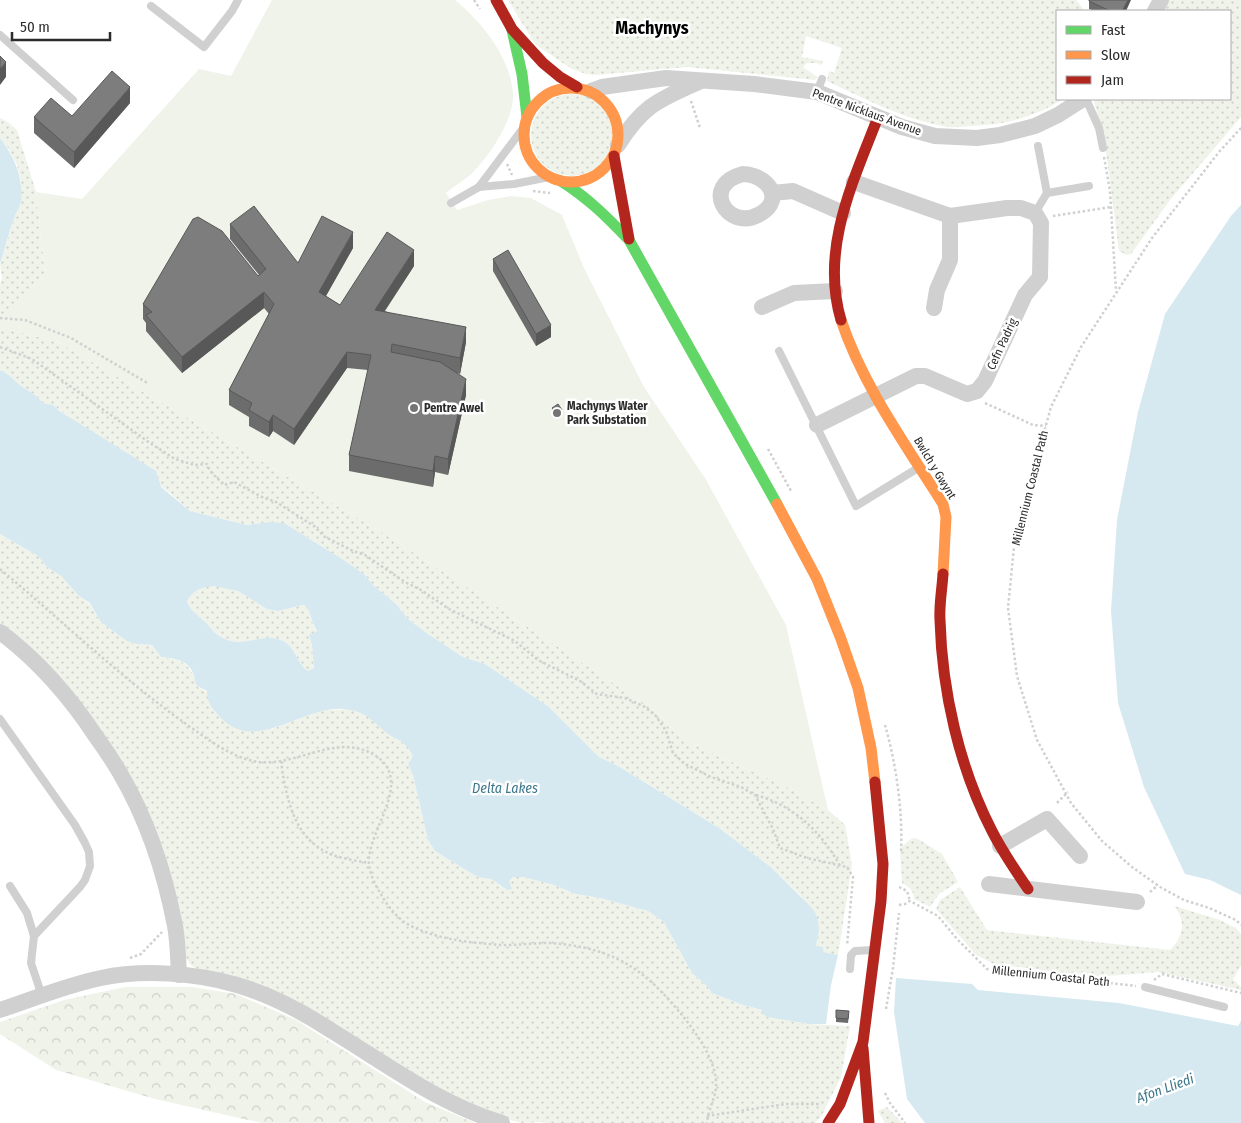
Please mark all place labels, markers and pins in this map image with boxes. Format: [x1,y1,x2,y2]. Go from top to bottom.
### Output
place label: Machynys Water Park Substation [567,399,648,427]
place label: Pentre Awel [424,401,484,415]
marker: Pentre Awel [408,402,420,414]
marker: Machynys Water Park Substation [551,407,563,419]

